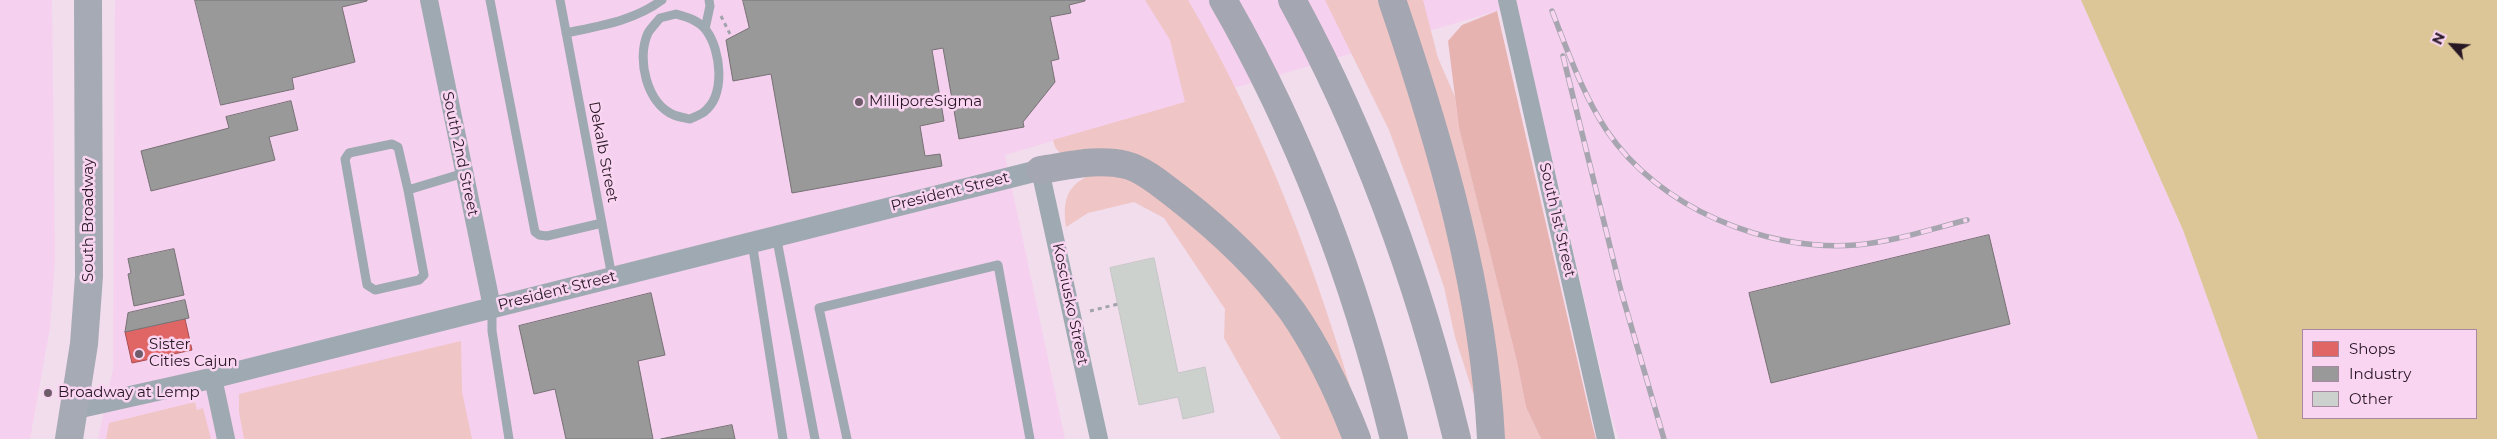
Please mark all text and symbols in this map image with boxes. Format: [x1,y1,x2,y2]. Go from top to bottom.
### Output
north arrow [2427,20,2477,70]
text: N [2428,29,2449,47]
street label: South 2nd Street [438,90,482,218]
place label: MilliporeSigma [869,93,982,111]
marker: MilliporeSigma [853,96,865,108]
street label: Dekalb Street [584,100,622,204]
street label: South Broadway [80,158,98,282]
street label: South 1st Street [1535,161,1579,279]
street label: President Street [889,169,1011,215]
street label: Kosciusko Street [1048,241,1092,367]
street label: President Street [496,268,618,314]
legend [2302,329,2477,419]
place label: Sister Cities Cajun [149,336,238,371]
text: Shops [2349,339,2395,358]
marker: Sister Cities Cajun [133,348,145,360]
text: Industry [2349,364,2411,383]
place label: Broadway at Lemp [58,384,200,402]
marker: Broadway at Lemp [42,387,54,399]
text: Other [2349,389,2393,408]

